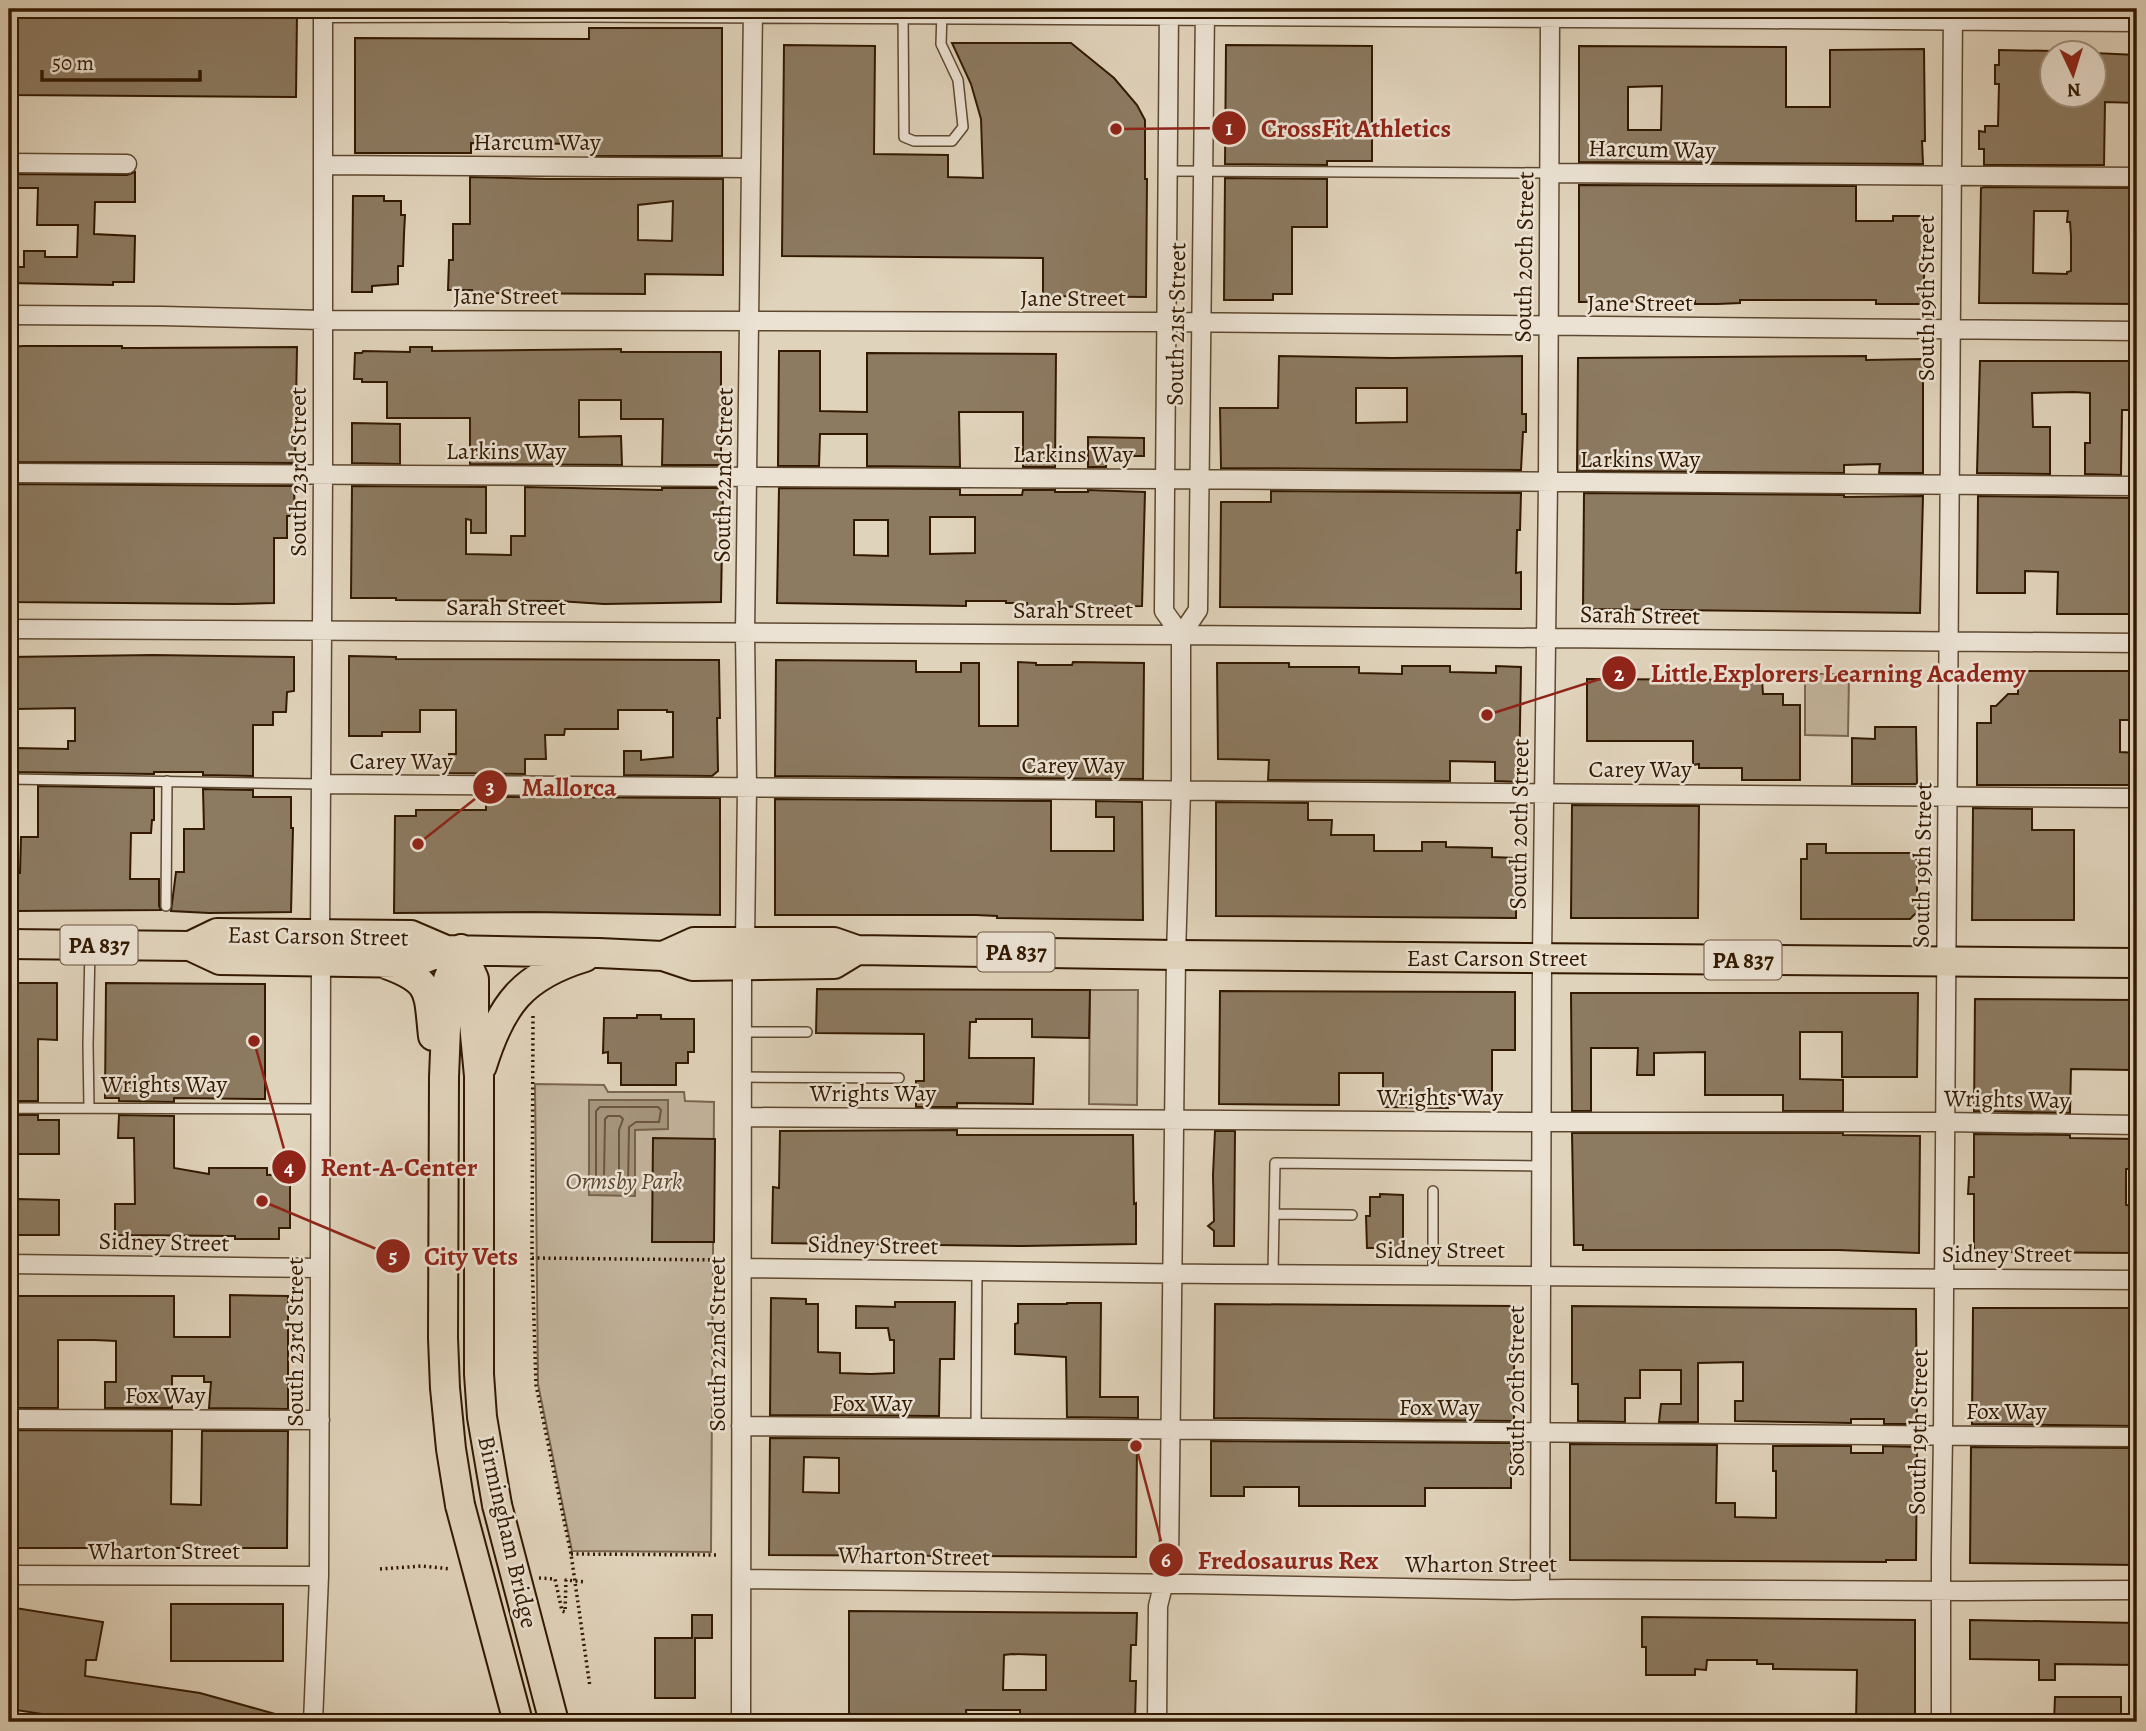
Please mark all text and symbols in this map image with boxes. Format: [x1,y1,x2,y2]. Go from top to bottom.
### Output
scale bar [42,38,200,82]
north arrow [2038,38,2108,108]
text: 50 m [52,49,94,77]
text: N [2066,77,2082,103]
callout: CrossFit Athletics [1212,104,1465,151]
text: CrossFit Athletics [1261,111,1451,146]
text: 1 [1225,114,1233,142]
street label: Harcum Way [473,126,601,158]
street label: Harcum Way [1588,132,1716,166]
street label: South 20th Street [1507,171,1541,343]
street label: South 19th Street [1910,215,1942,381]
street label: South 21st Street [1159,242,1193,406]
street label: Jane Street [453,280,559,312]
street label: Jane Street [1020,282,1126,314]
street label: Jane Street [1587,287,1693,319]
street label: South 23rd Street [282,387,314,557]
street label: South 22nd Street [705,387,741,563]
street label: Larkins Way [446,435,567,467]
street label: Larkins Way [1013,438,1134,470]
street label: Larkins Way [1580,443,1701,475]
street label: Sarah Street [446,591,566,623]
street label: Sarah Street [1013,594,1133,626]
street label: Sarah Street [1580,598,1700,632]
callout: Little Explorers Learning Academy [1602,650,2040,697]
text: Little Explorers Learning Academy [1650,656,2027,691]
text: 2 [1614,660,1624,688]
street label: South 20th Street [1502,738,1536,910]
street label: Carey Way [349,745,453,777]
street label: Carey Way [1021,749,1125,781]
street label: Carey Way [1588,753,1692,785]
callout: Mallorca [473,763,631,810]
text: Mallorca [521,770,617,805]
text: 3 [485,773,495,801]
street label: South 19th Street [1905,782,1939,948]
street label: East Carson Street [227,918,409,954]
road number: PA 837 [60,926,138,964]
road number: PA 837 [978,932,1054,972]
road number: PA 837 [1704,940,1782,979]
street label: East Carson Street [1406,942,1588,974]
street label: Wrights Way [100,1068,227,1100]
street label: Wrights Way [809,1077,936,1109]
street label: Wrights Way [1376,1081,1503,1113]
street label: Wrights Way [1943,1082,2071,1116]
callout: Rent-A-Center [272,1144,492,1191]
text: Rent-A-Center [320,1150,478,1185]
text: 4 [284,1154,294,1182]
park label: Ormsby Park [566,1165,683,1197]
street label: Sidney Street [98,1225,230,1259]
street label: Sidney Street [807,1228,939,1262]
callout: City Vets [375,1232,532,1279]
street label: Sidney Street [1375,1234,1505,1266]
street label: Sidney Street [1942,1238,2072,1270]
text: City Vets [424,1239,518,1274]
text: 5 [389,1242,398,1270]
street label: South 22nd Street [701,1256,733,1432]
street label: South 23rd Street [279,1257,311,1427]
street label: South 20th Street [1500,1305,1532,1477]
street label: South 19th Street [1901,1349,1935,1515]
street label: Fox Way [125,1379,206,1411]
street label: Fox Way [832,1387,913,1419]
street label: Fox Way [1399,1391,1480,1423]
street label: Fox Way [1966,1395,2047,1427]
street label: Birmingham Bridge [470,1433,546,1631]
street label: Wharton Street [87,1535,240,1567]
callout: Fredosaurus Rex [1148,1537,1392,1584]
street label: Wharton Street [837,1539,990,1573]
text: Fredosaurus Rex [1198,1543,1379,1578]
text: 6 [1161,1546,1171,1574]
street label: Wharton Street [1404,1548,1557,1580]

